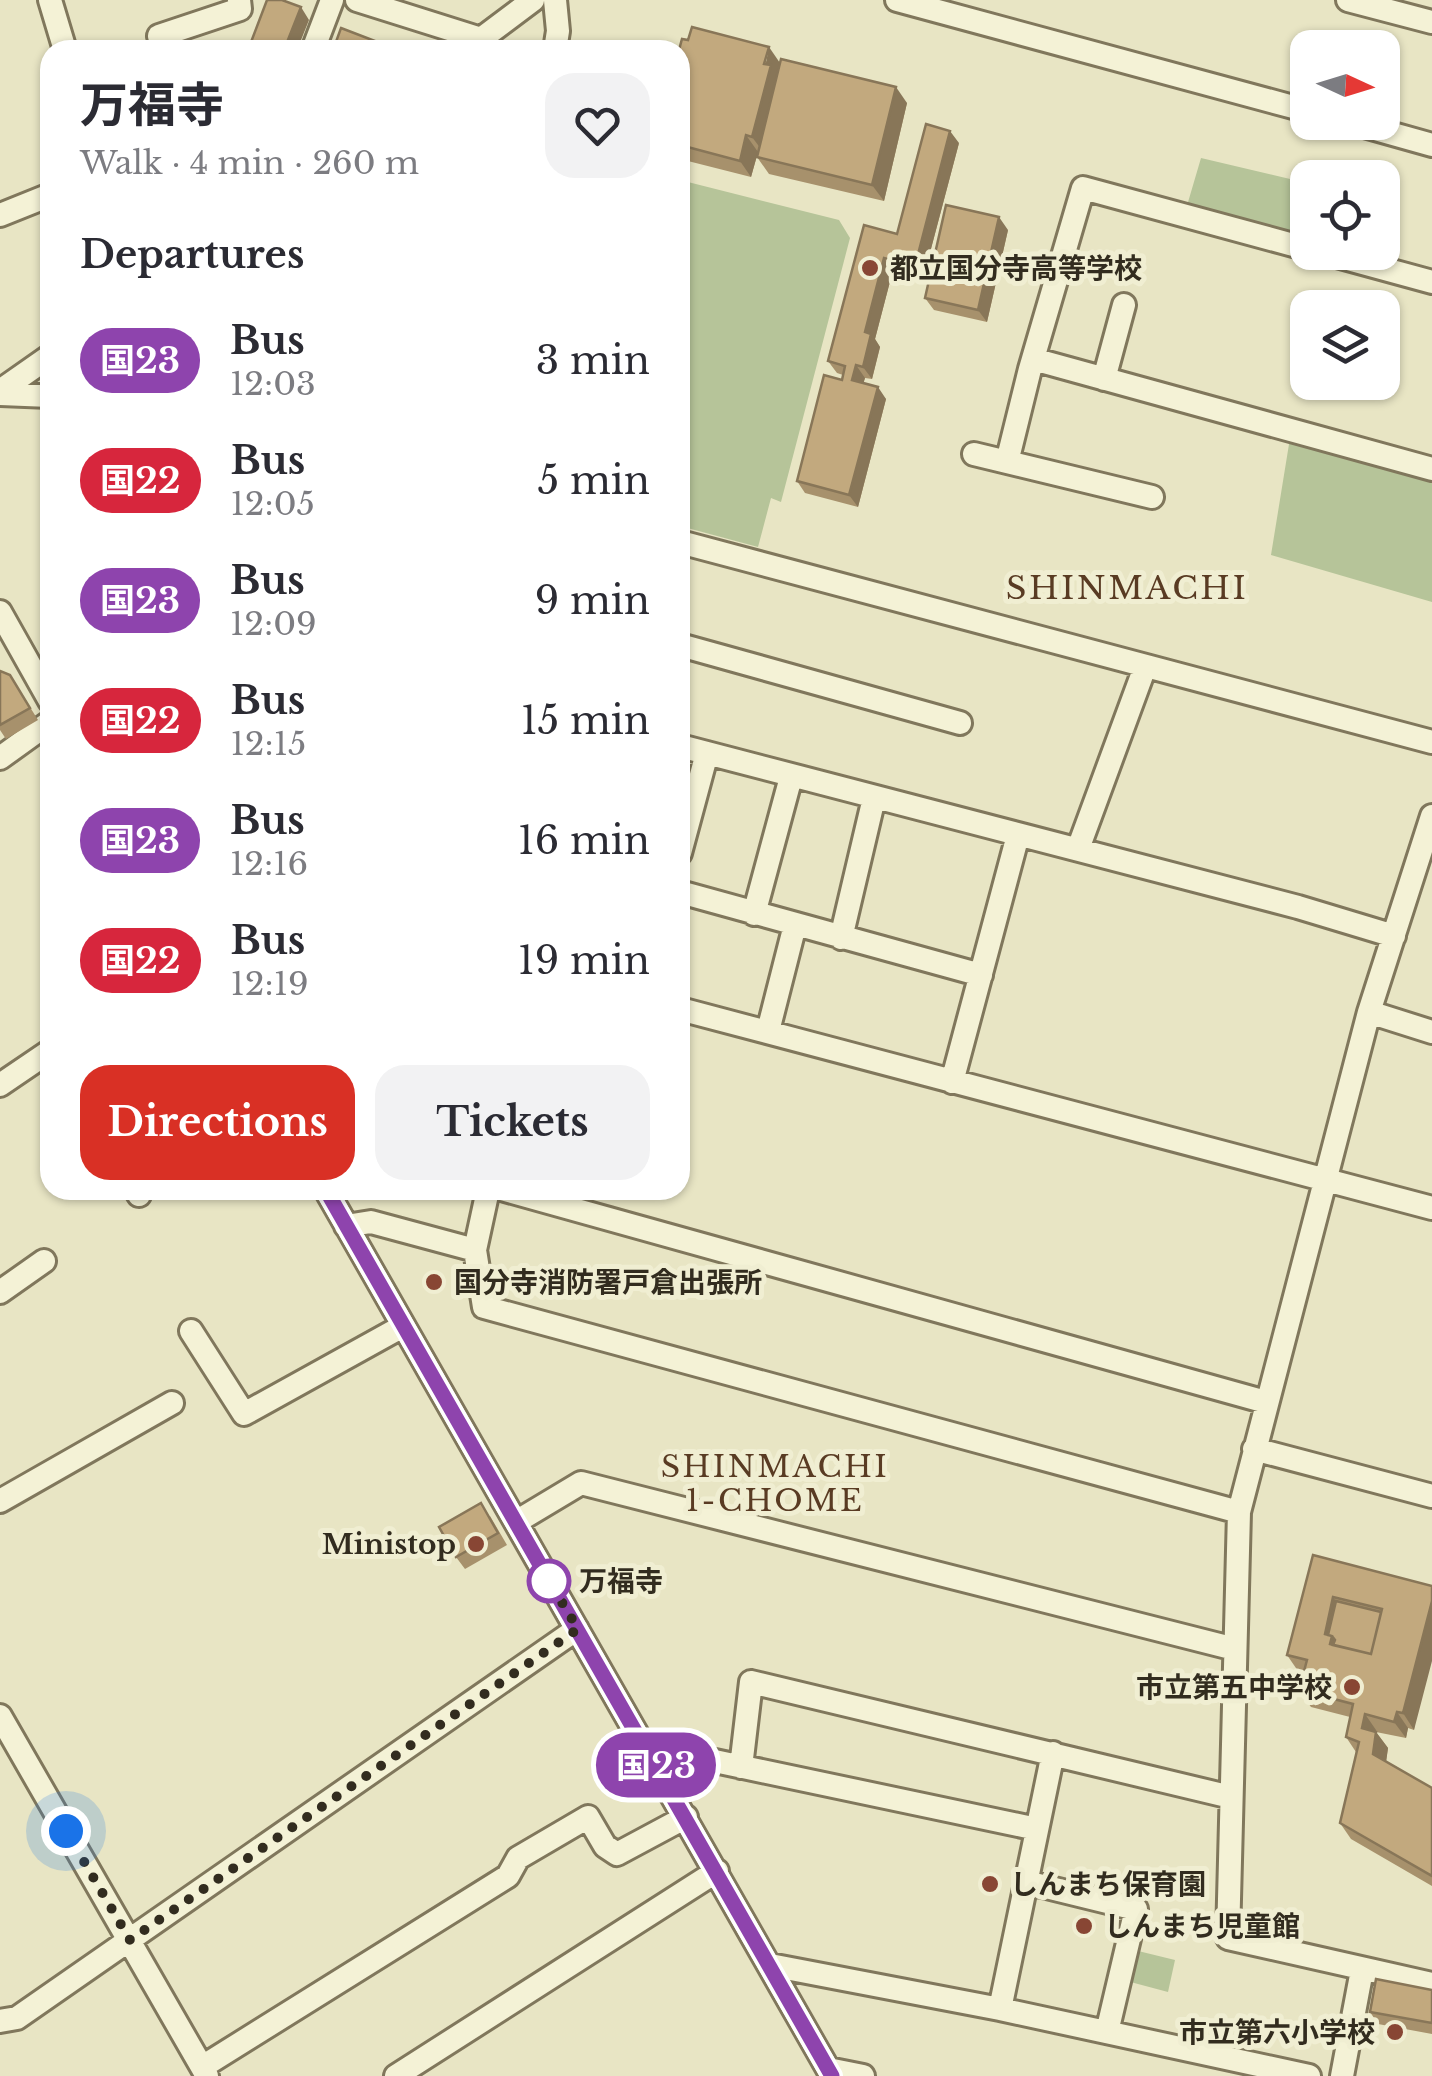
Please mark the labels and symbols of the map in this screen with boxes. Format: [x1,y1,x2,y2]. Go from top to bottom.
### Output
north arrow [1290,30,1400,140]
place label: 都立国分寺高等学校 [890,251,1142,286]
marker: 都立国分寺高等学校 [859,257,881,279]
district label: SHINMACHI [1006,568,1248,608]
place label: 国分寺消防署戸倉出張所 [454,1265,762,1300]
marker: 国分寺消防署戸倉出張所 [423,1271,445,1293]
district label: SHINMACHI 1-CHOME [661,1448,889,1519]
place label: Ministop [322,1527,456,1562]
marker: Ministop [465,1533,487,1555]
marker: 万福寺 [528,1560,570,1602]
place label: 万福寺 [579,1564,663,1599]
place label: 市立第五中学校 [1136,1670,1332,1705]
marker: 市立第五中学校 [1341,1676,1363,1698]
line badge: 国23 [598,1732,714,1798]
your location [41,1806,91,1856]
place label: しんまち保育園 [1010,1867,1206,1902]
marker: しんまち保育園 [979,1873,1001,1895]
place label: しんまち児童館 [1104,1909,1300,1944]
marker: しんまち児童館 [1073,1915,1095,1937]
place label: 市立第六小学校 [1179,2015,1375,2050]
marker: 市立第六小学校 [1384,2021,1406,2043]

